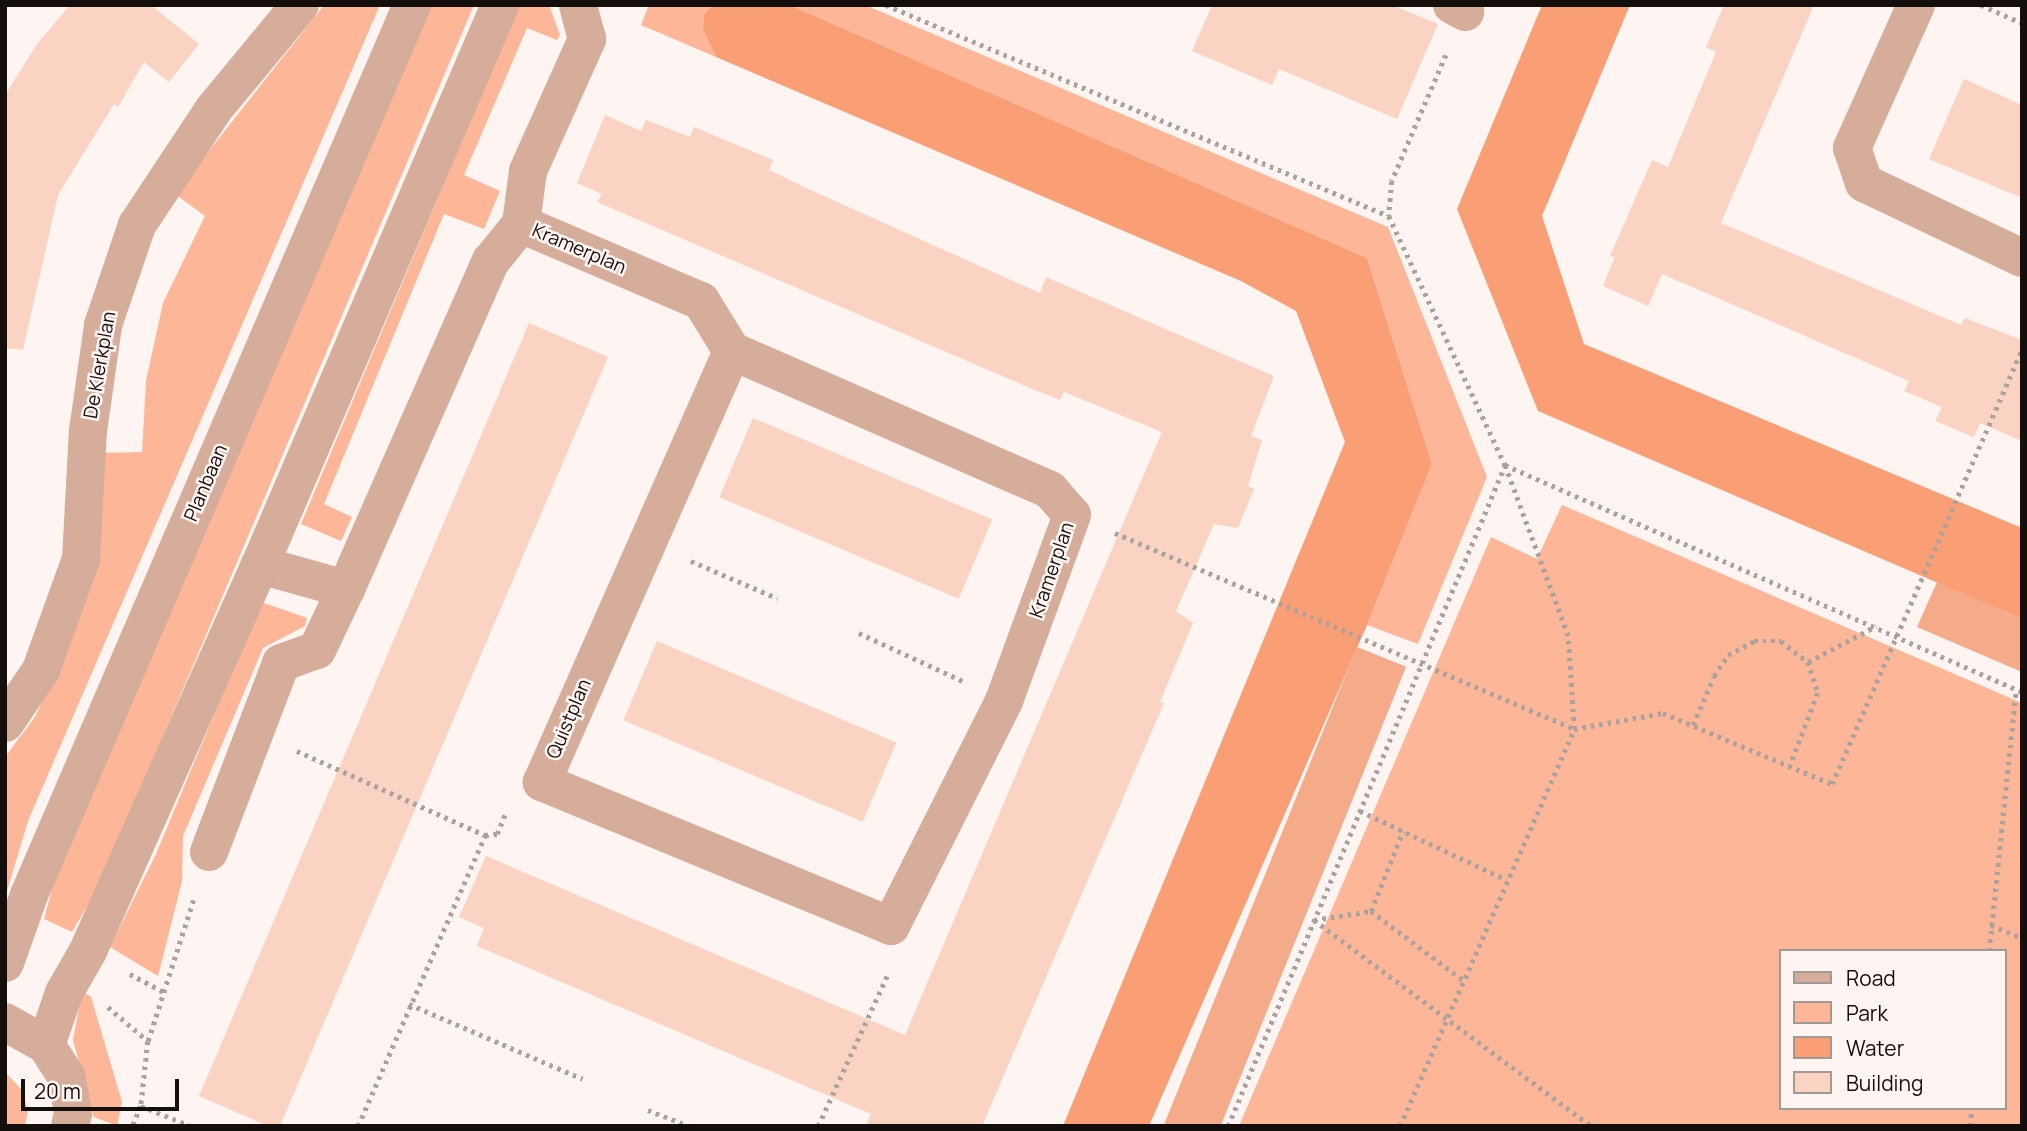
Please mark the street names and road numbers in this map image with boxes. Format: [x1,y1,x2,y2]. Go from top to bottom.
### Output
street label: Kramerplan [529,219,629,279]
street label: De Klerkplan [79,310,121,420]
street label: Planbaan [180,441,232,525]
street label: Kramerplan [1025,519,1079,621]
street label: Quistplan [542,676,596,762]

